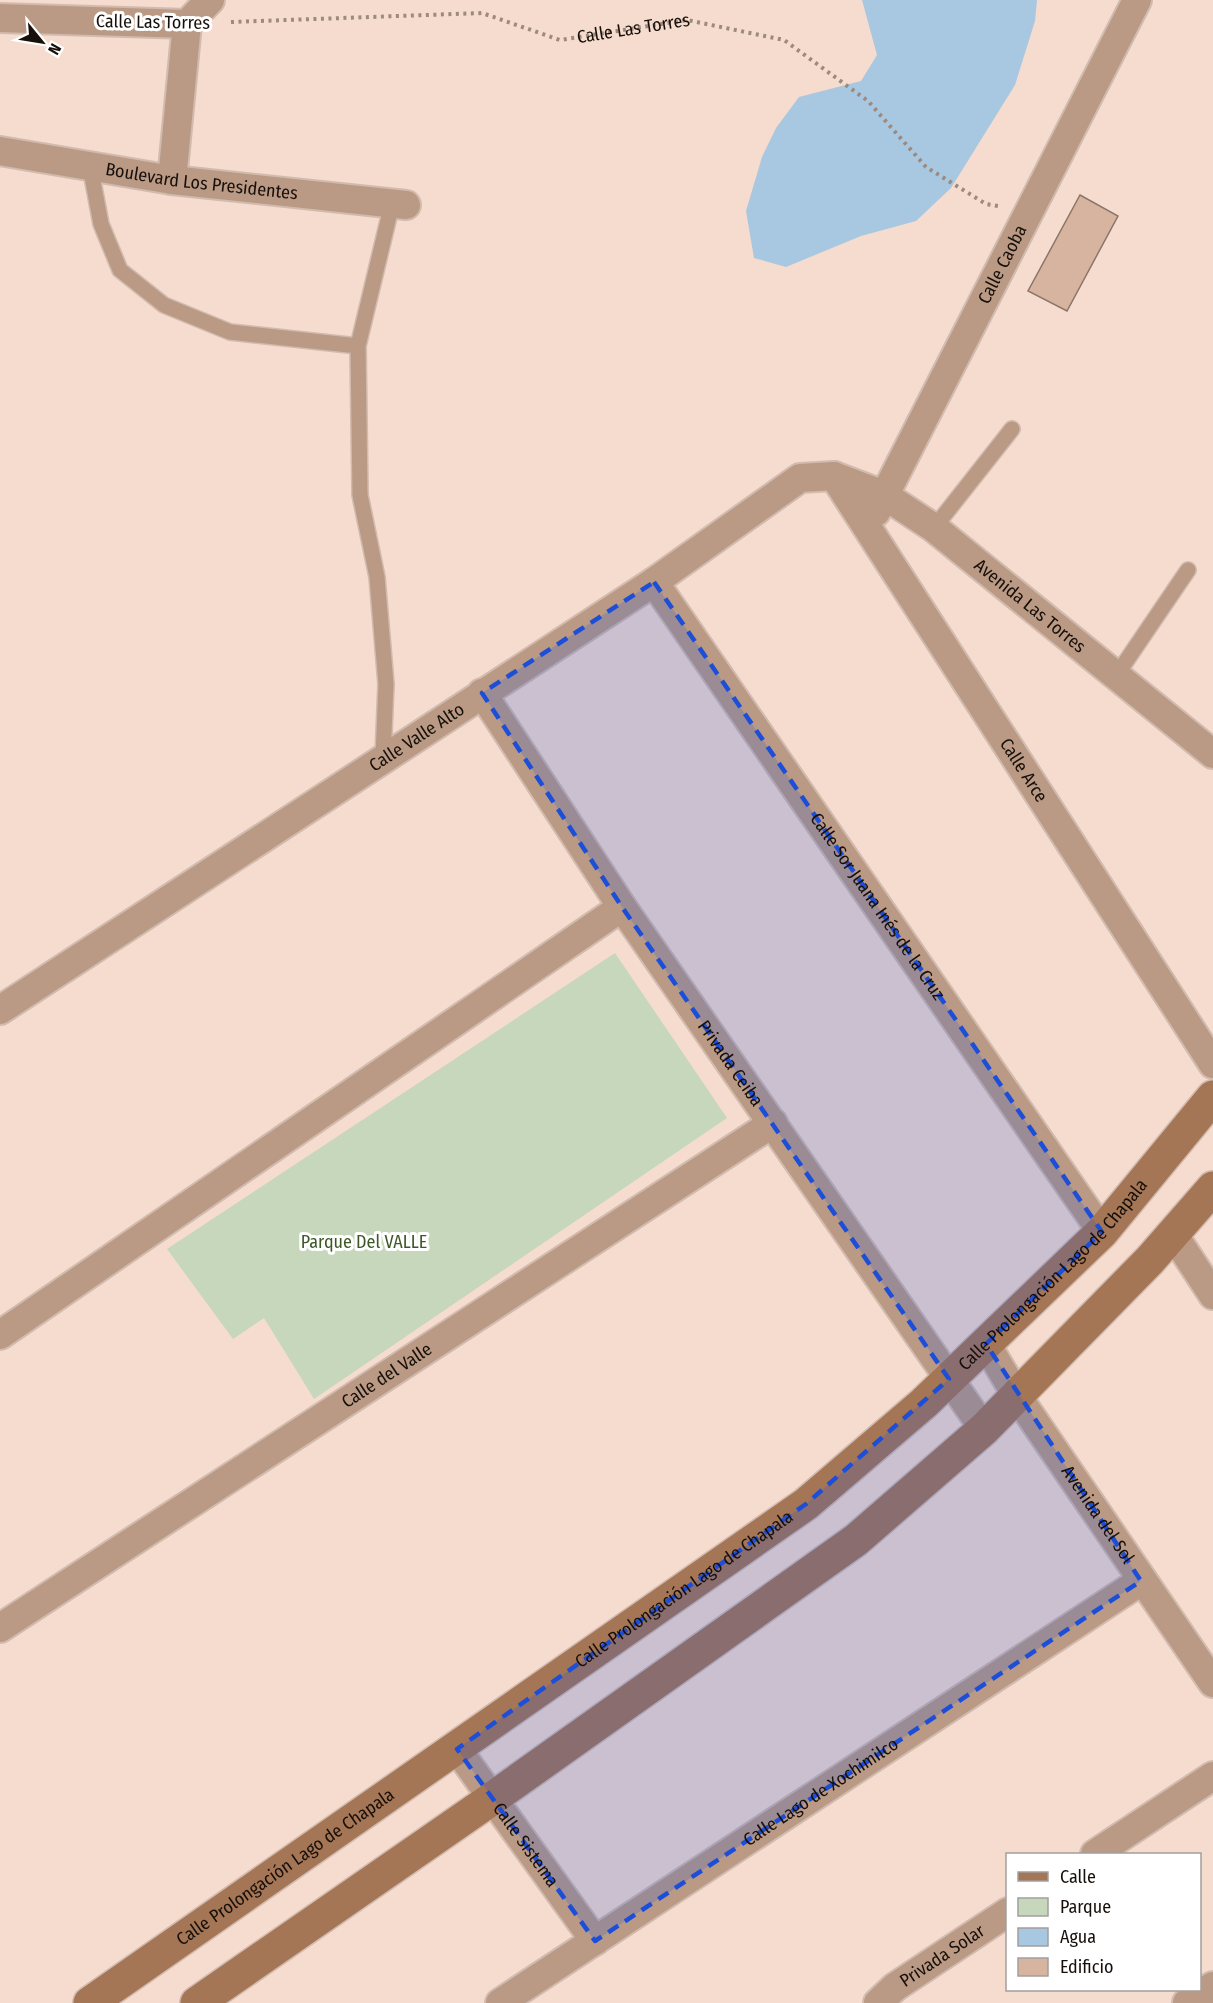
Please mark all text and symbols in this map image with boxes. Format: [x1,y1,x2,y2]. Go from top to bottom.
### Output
street label: Calle Las Torres [575,9,692,48]
street label: Calle Las Torres [96,10,211,34]
north arrow [12,12,72,72]
text: N [44,40,65,58]
street label: Boulevard Los Presidentes [104,158,299,204]
street label: Calle Caoba [973,221,1032,307]
street label: Avenida Las Torres [970,554,1091,658]
street label: Calle Valle Alto [365,698,468,776]
street label: Calle Arce [995,734,1052,806]
street label: Calle Sor Juana Inés de la Cruz [805,809,950,1004]
street label: Privada Ceiba [693,1016,768,1111]
street label: Calle Prolongación Lago de Chapala [954,1174,1152,1375]
park label: Parque Del VALLE [301,1231,427,1253]
street label: Calle del Valle [338,1338,436,1413]
street label: Avenida del Sol [1057,1461,1139,1568]
street label: Calle Prolongación Lago de Chapala [571,1505,797,1673]
street label: Calle Lago de Xochimilco [739,1733,902,1851]
street label: Calle Prolongación Lago de Chapala [172,1783,399,1950]
street label: Calle Sistema [488,1798,564,1891]
legend [1006,1853,1201,1991]
text: Calle [1060,1866,1096,1888]
text: Parque [1060,1896,1111,1918]
street label: Privada Solar [896,1919,989,1992]
text: Agua [1060,1926,1096,1948]
text: Edificio [1060,1956,1113,1978]

